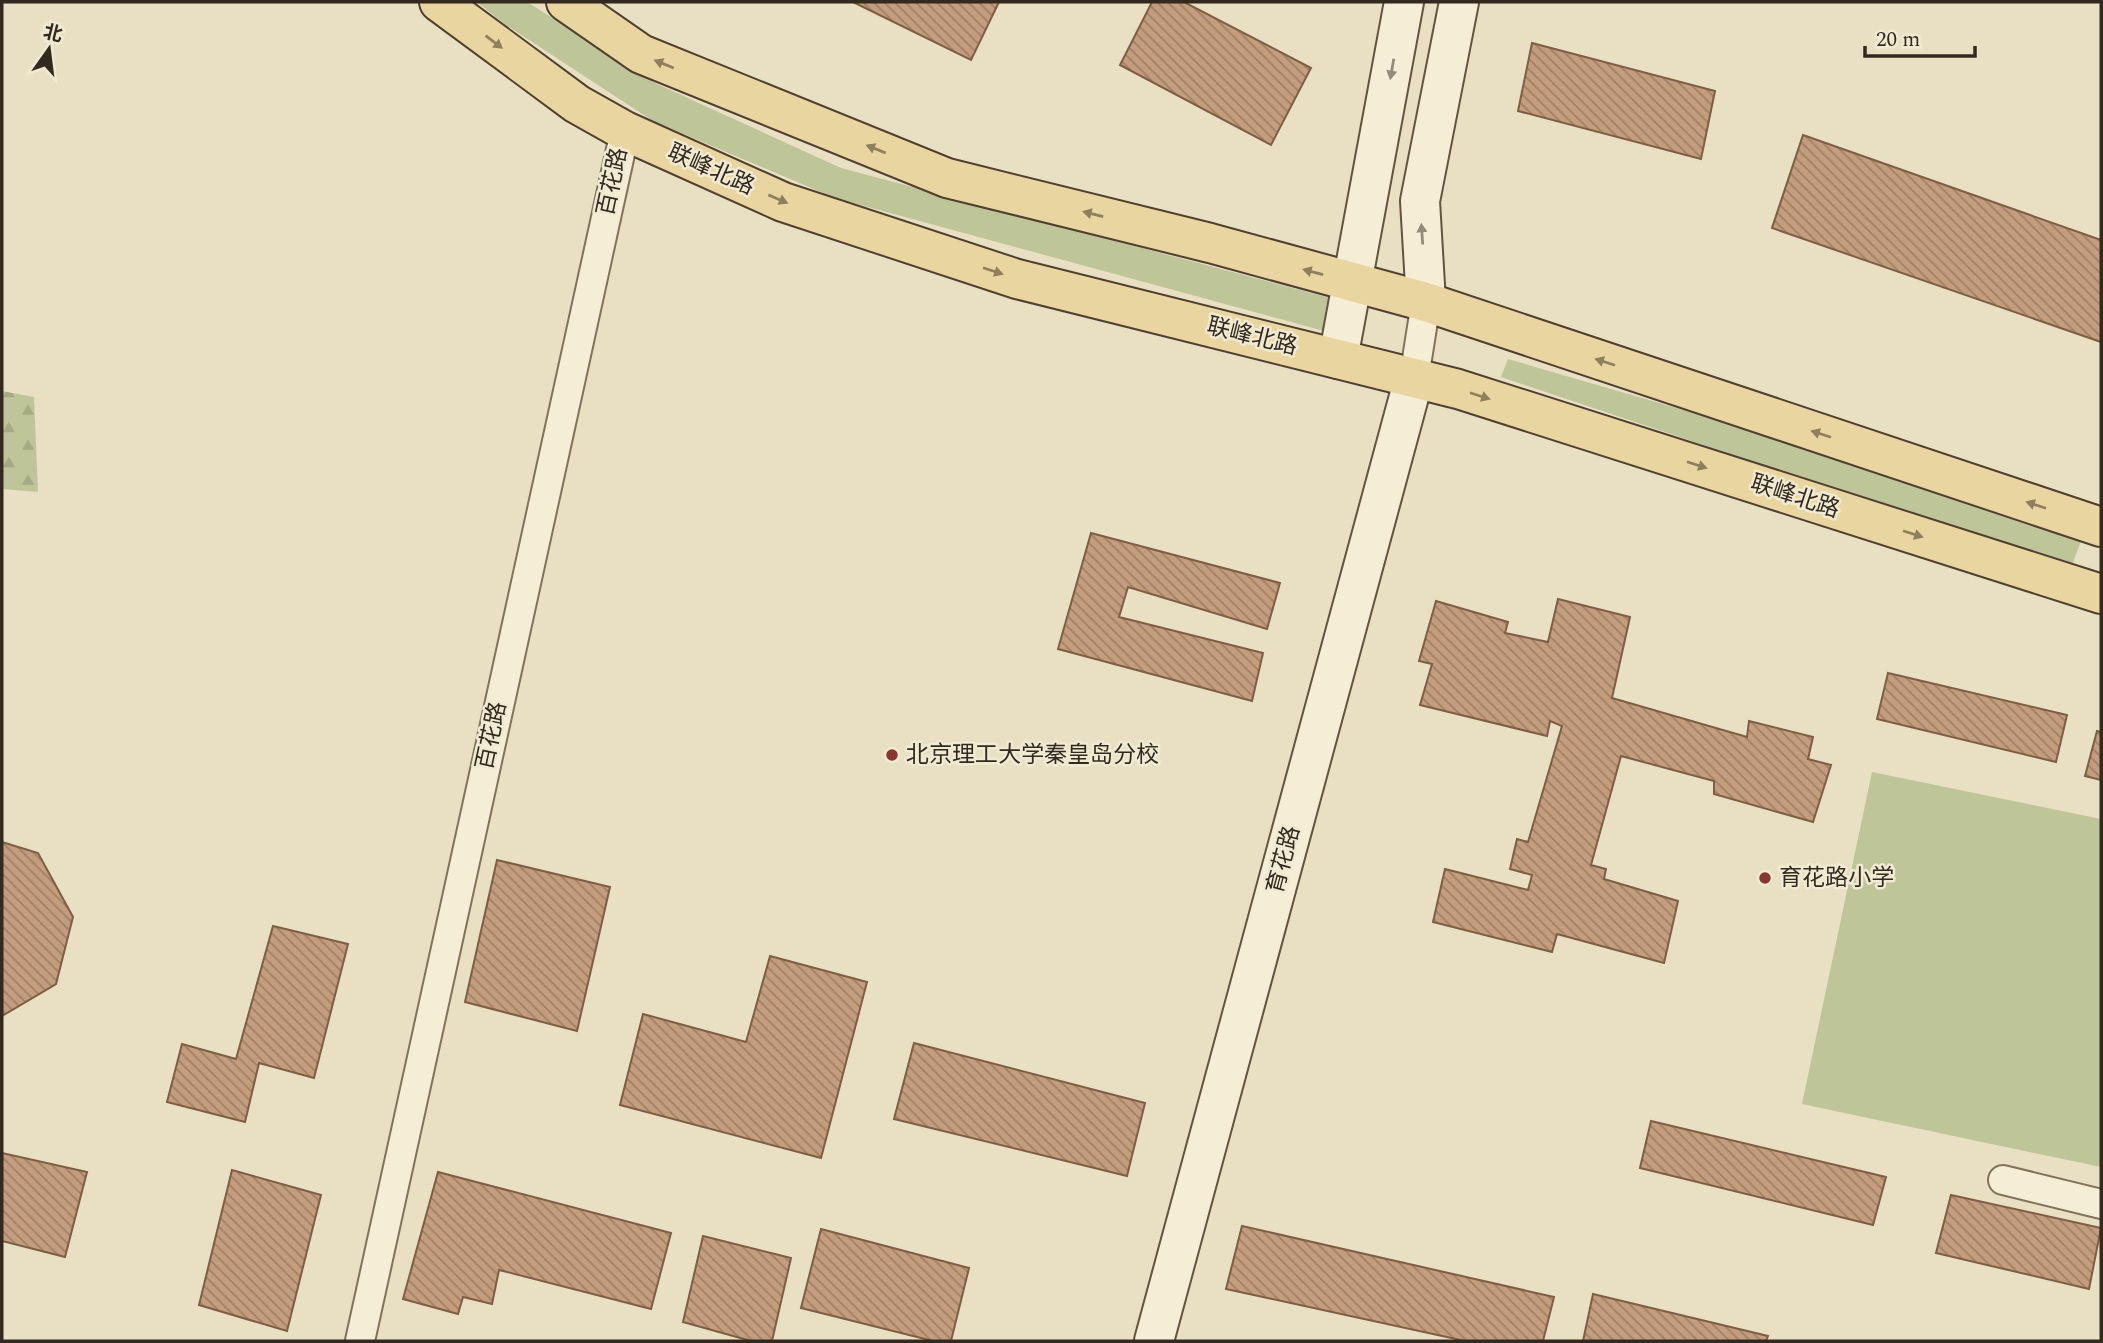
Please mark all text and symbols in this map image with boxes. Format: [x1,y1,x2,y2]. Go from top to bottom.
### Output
north arrow [14,14,84,84]
scale bar [1865,14,1975,58]
text: 北 [40,18,65,50]
text: 20 m [1876,24,1920,56]
one-way arrow [485,35,503,49]
one-way arrow [654,58,675,69]
one-way arrow [1386,58,1397,80]
street label: 联峰北路 [662,135,760,205]
one-way arrow [865,143,886,154]
street label: 百花路 [589,145,637,219]
one-way arrow [767,194,788,205]
one-way arrow [1082,208,1104,219]
one-way arrow [1416,223,1427,245]
one-way arrow [983,266,1004,277]
one-way arrow [1302,266,1323,276]
street label: 联峰北路 [1203,309,1301,365]
one-way arrow [1594,356,1615,367]
one-way arrow [1470,392,1491,402]
one-way arrow [1810,428,1831,439]
one-way arrow [1686,461,1707,471]
street label: 联峰北路 [1746,466,1844,528]
one-way arrow [2026,500,2047,510]
one-way arrow [1903,529,1924,540]
street label: 百花路 [468,699,516,773]
place label: 北京理工大学秦皇岛分校 [906,738,1159,773]
marker: 北京理工大学秦皇岛分校 [884,747,900,763]
street label: 育花路 [1258,822,1310,898]
place label: 育花路小学 [1779,861,1894,896]
marker: 育花路小学 [1757,870,1773,886]

